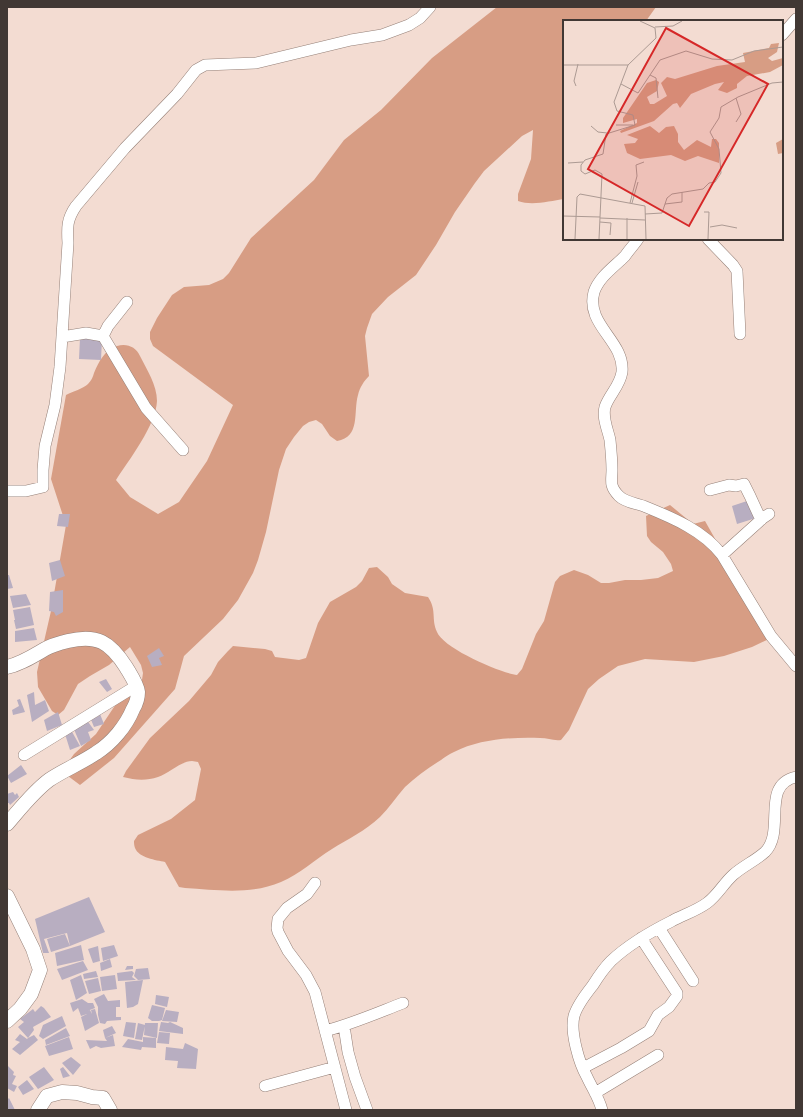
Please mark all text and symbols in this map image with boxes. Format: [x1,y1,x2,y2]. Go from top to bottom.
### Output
inset map [563,20,783,240]

